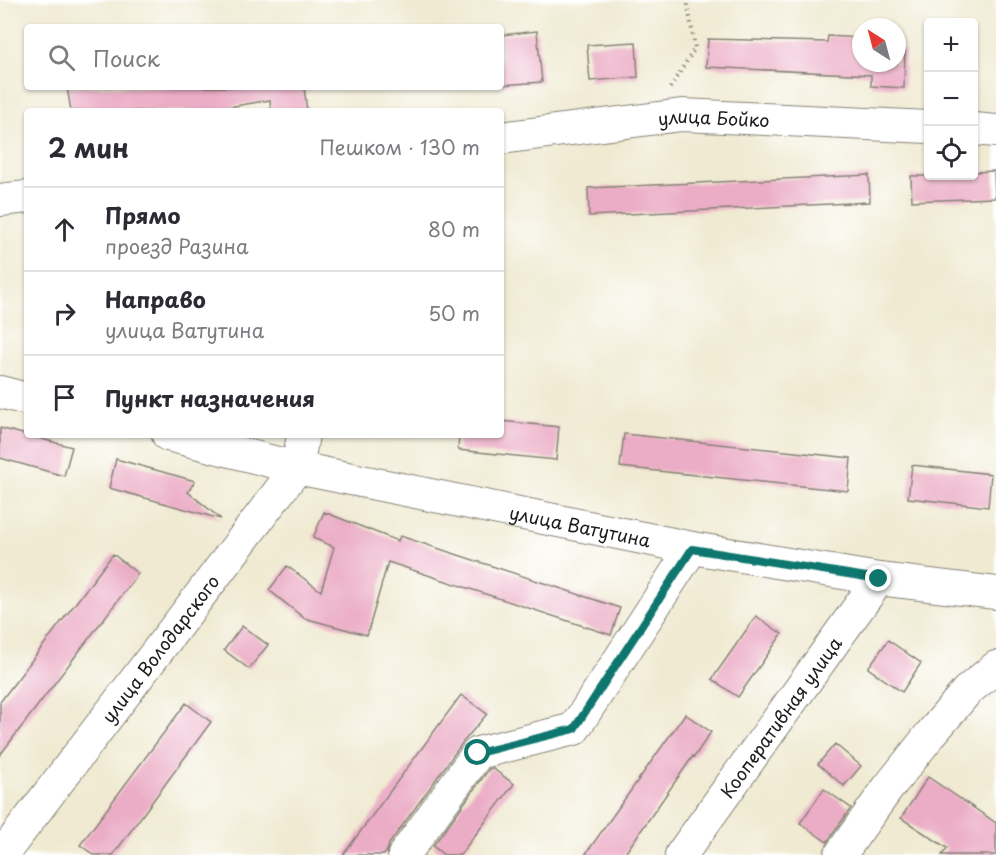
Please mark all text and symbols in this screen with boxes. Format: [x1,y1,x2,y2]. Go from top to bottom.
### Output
north arrow [852,18,906,72]
map controls [924,18,978,180]
button: + [924,18,978,72]
search box [24,24,504,90]
icon: search [45,41,78,74]
text: Поиск [93,41,160,74]
button: − [924,72,978,126]
street label: улица Бойко [656,101,770,133]
button: locate [924,126,978,180]
text: 2 мин [48,128,129,167]
text: Пешком · 130 m [319,132,480,162]
text: Прямо [105,198,180,231]
icon: ahead [48,213,81,246]
text: 80 m [428,214,480,244]
text: проезд Разина [105,231,249,261]
text: Направо [105,282,206,315]
icon: right [48,297,81,330]
text: 50 m [428,298,480,328]
text: улица Ватутина [105,315,264,345]
icon: arrive [48,381,81,414]
text: Пункт назначения [105,381,315,414]
street label: улица Ватутина [507,498,654,553]
route end [865,565,891,591]
street label: улица Володарского [94,568,225,728]
street label: Кооперативная улица [713,630,848,803]
route start [464,739,490,765]

